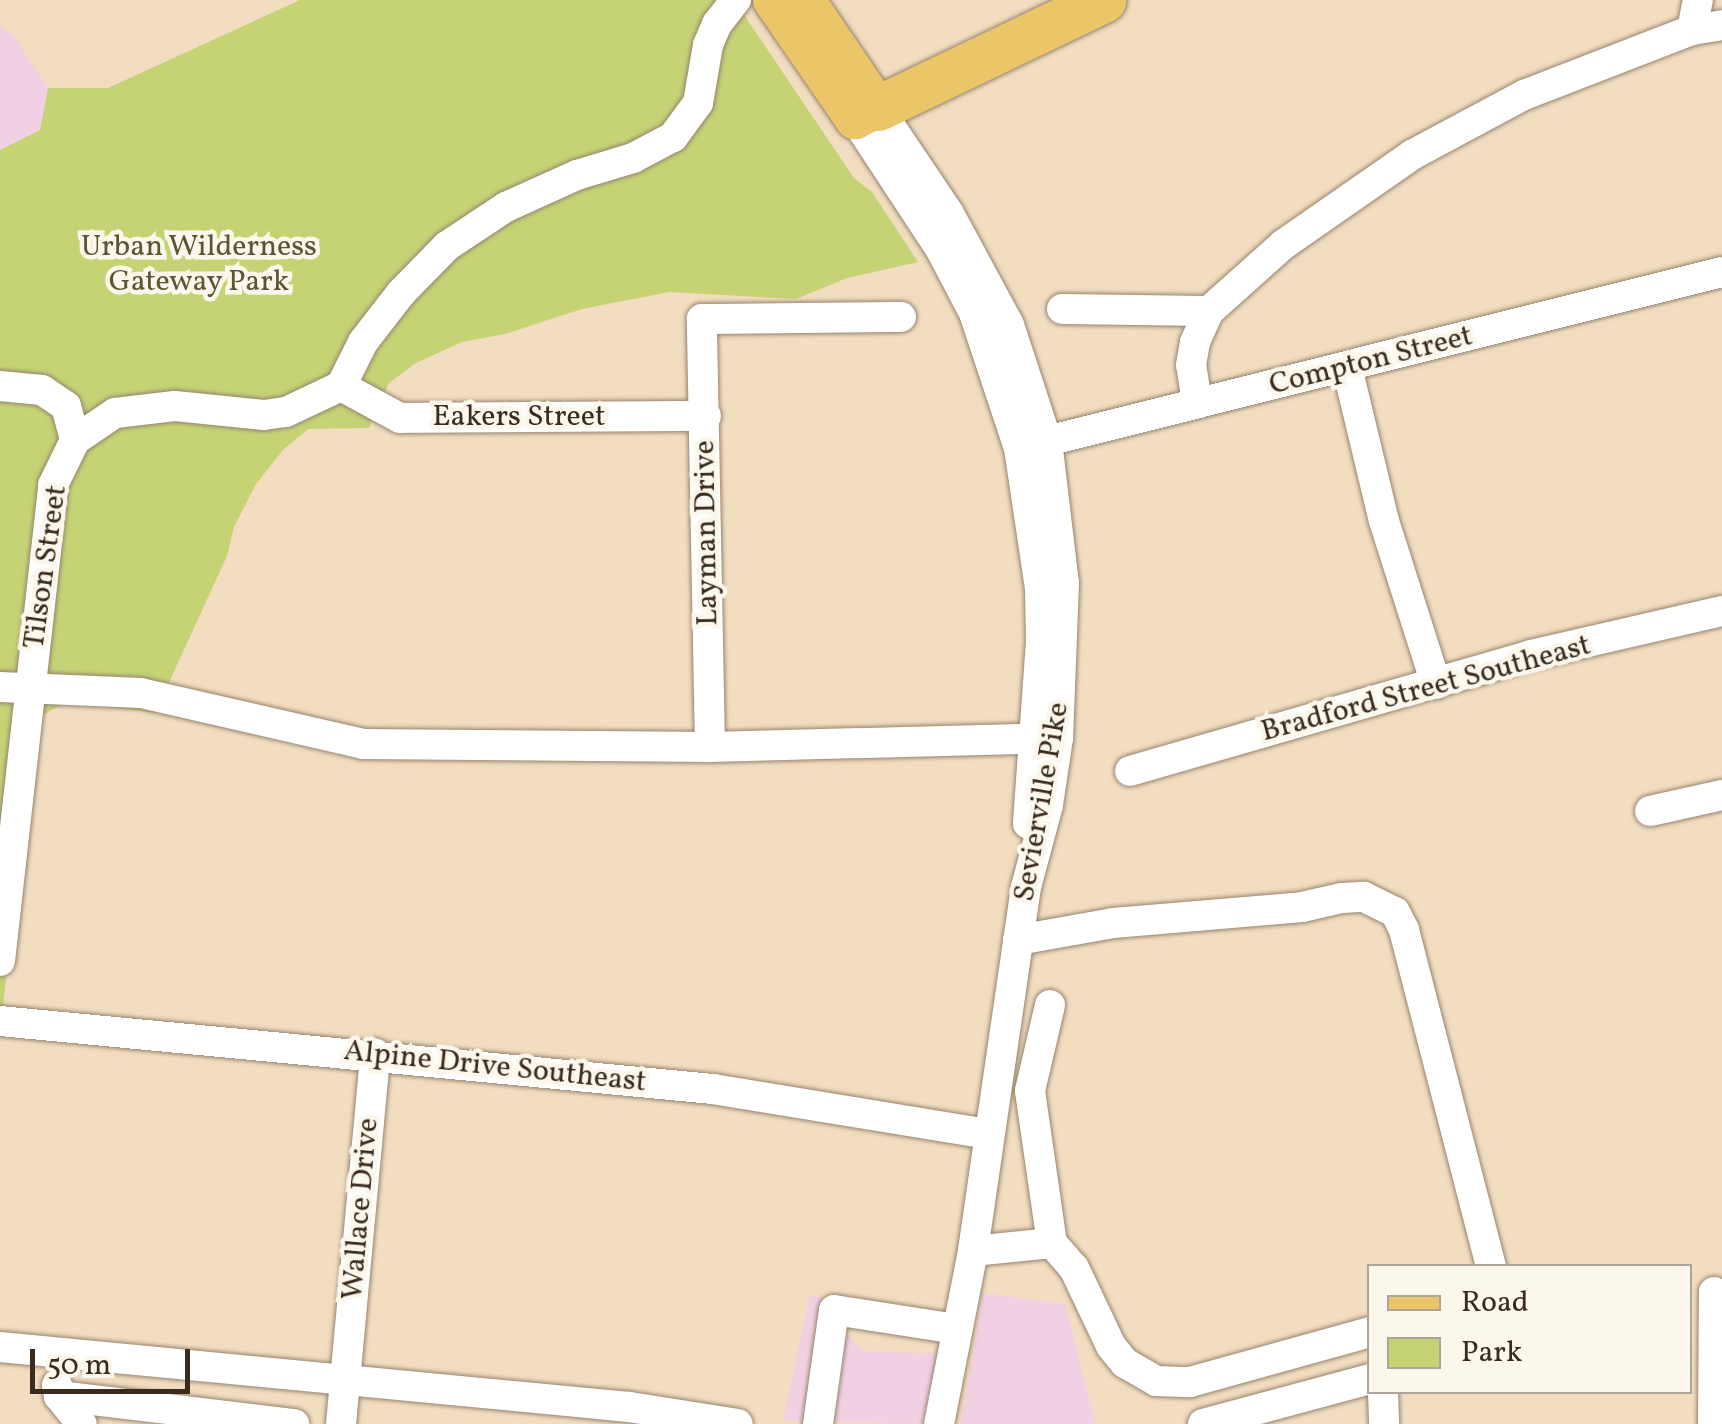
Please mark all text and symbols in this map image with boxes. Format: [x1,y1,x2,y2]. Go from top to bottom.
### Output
park label: Urban Wilderness Gateway Park [81,229,317,300]
street label: Compton Street [1266,318,1476,404]
street label: Eakers Street [432,399,606,435]
street label: Layman Drive [687,440,727,626]
street label: Tilson Street [17,483,75,651]
street label: Bradford Street Southeast [1257,628,1595,750]
street label: Sevierville Pike [1007,700,1077,904]
street label: Alpine Drive Southeast [342,1033,648,1101]
street label: Wallace Drive [335,1116,387,1302]
legend [1367,1264,1692,1394]
text: Road [1461,1282,1529,1324]
scale bar [35,1329,195,1391]
text: Park [1461,1332,1522,1374]
text: 50 m [47,1345,111,1387]

